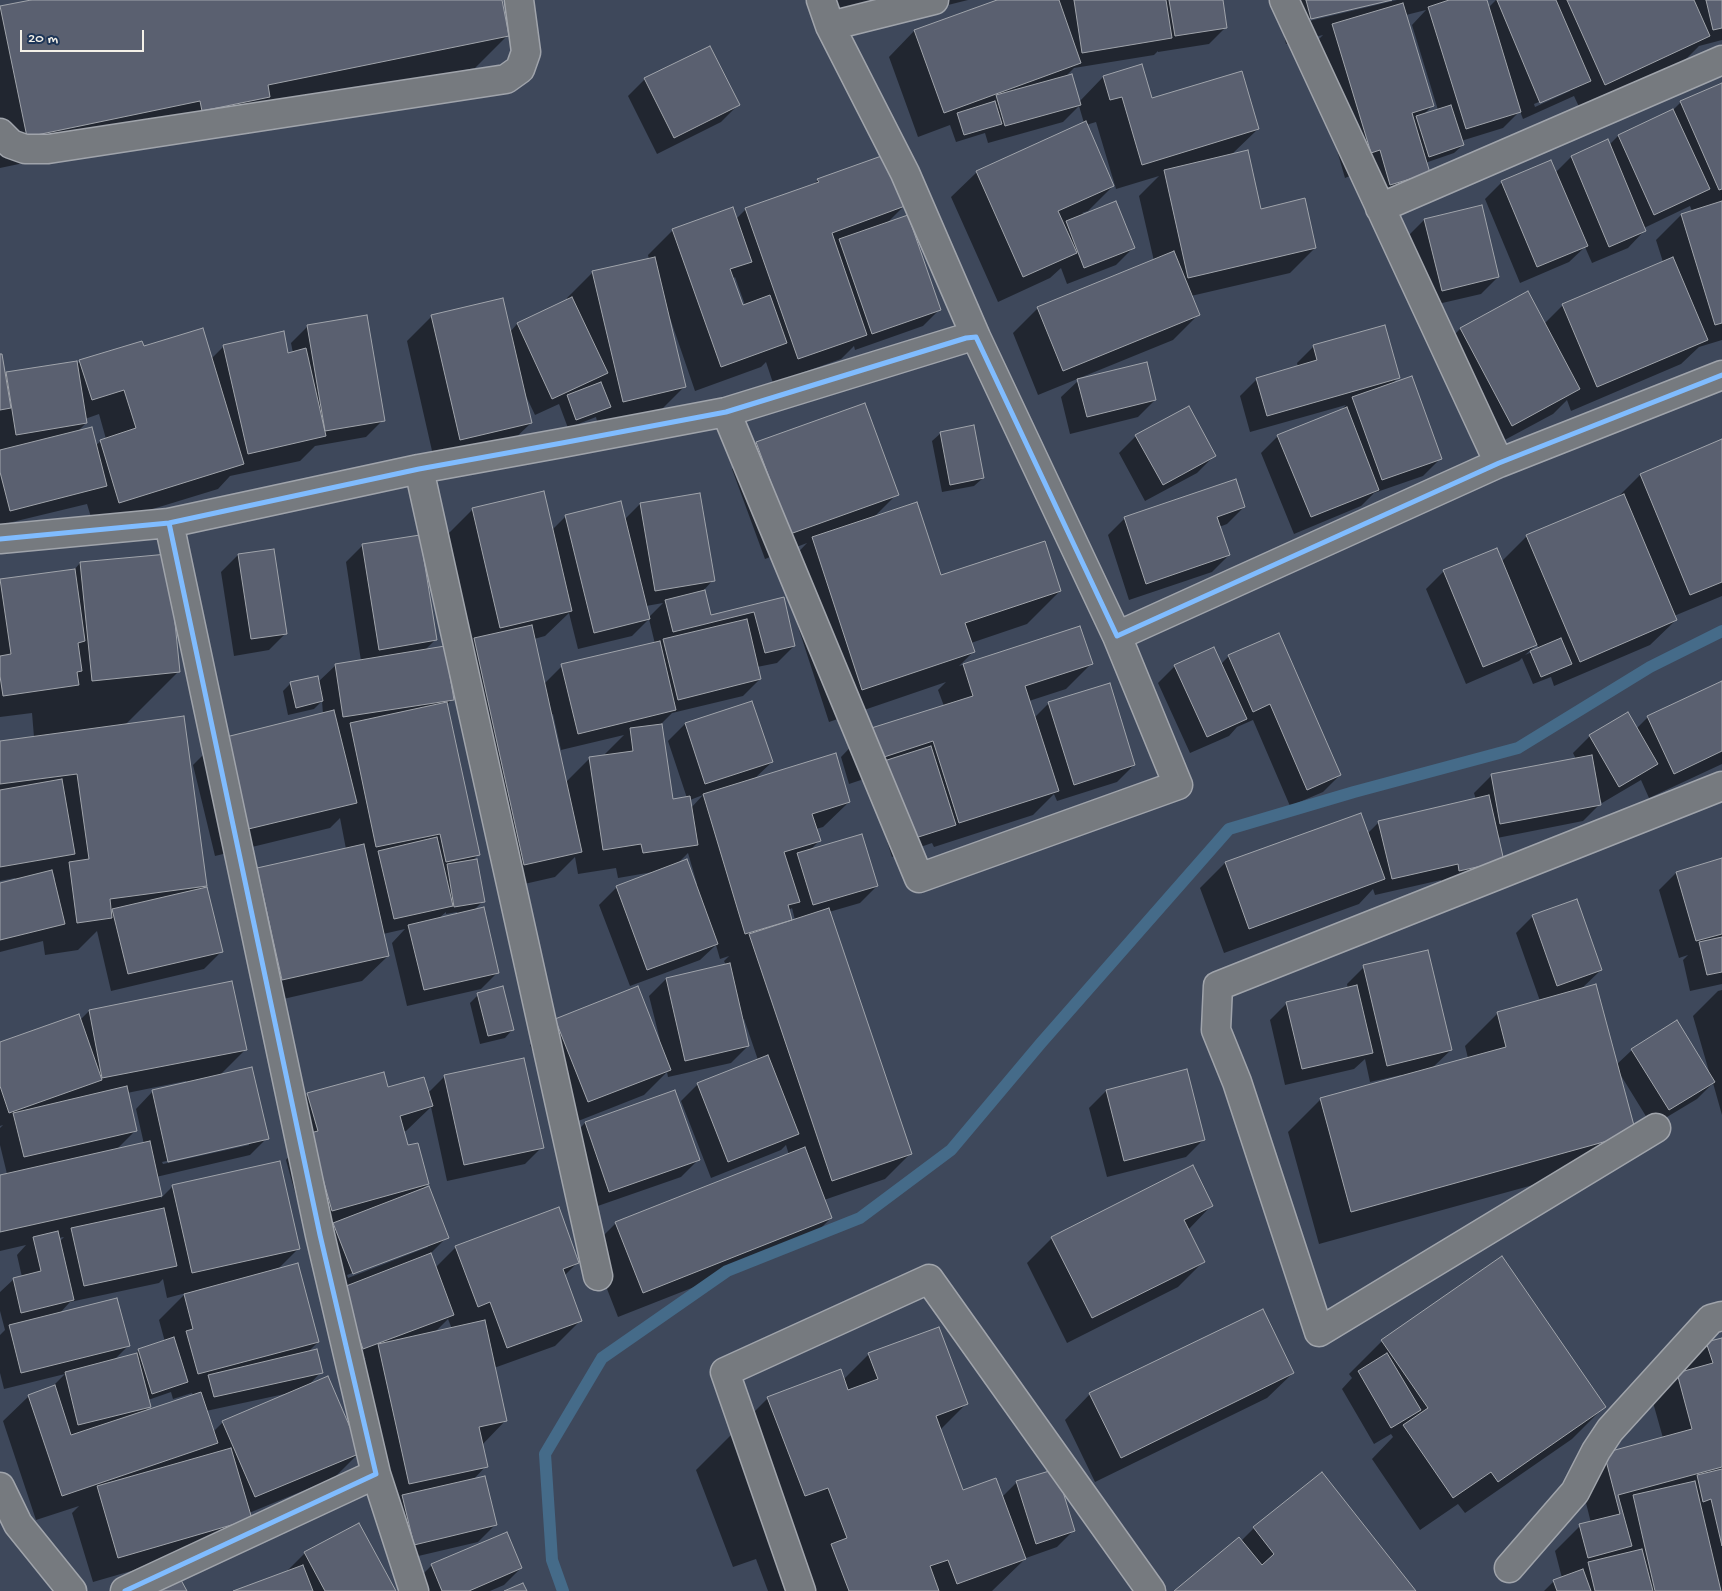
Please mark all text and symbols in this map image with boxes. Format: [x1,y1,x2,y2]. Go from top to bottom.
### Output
scale bar [22,20,146,52]
text: 20 m [28,30,58,48]

